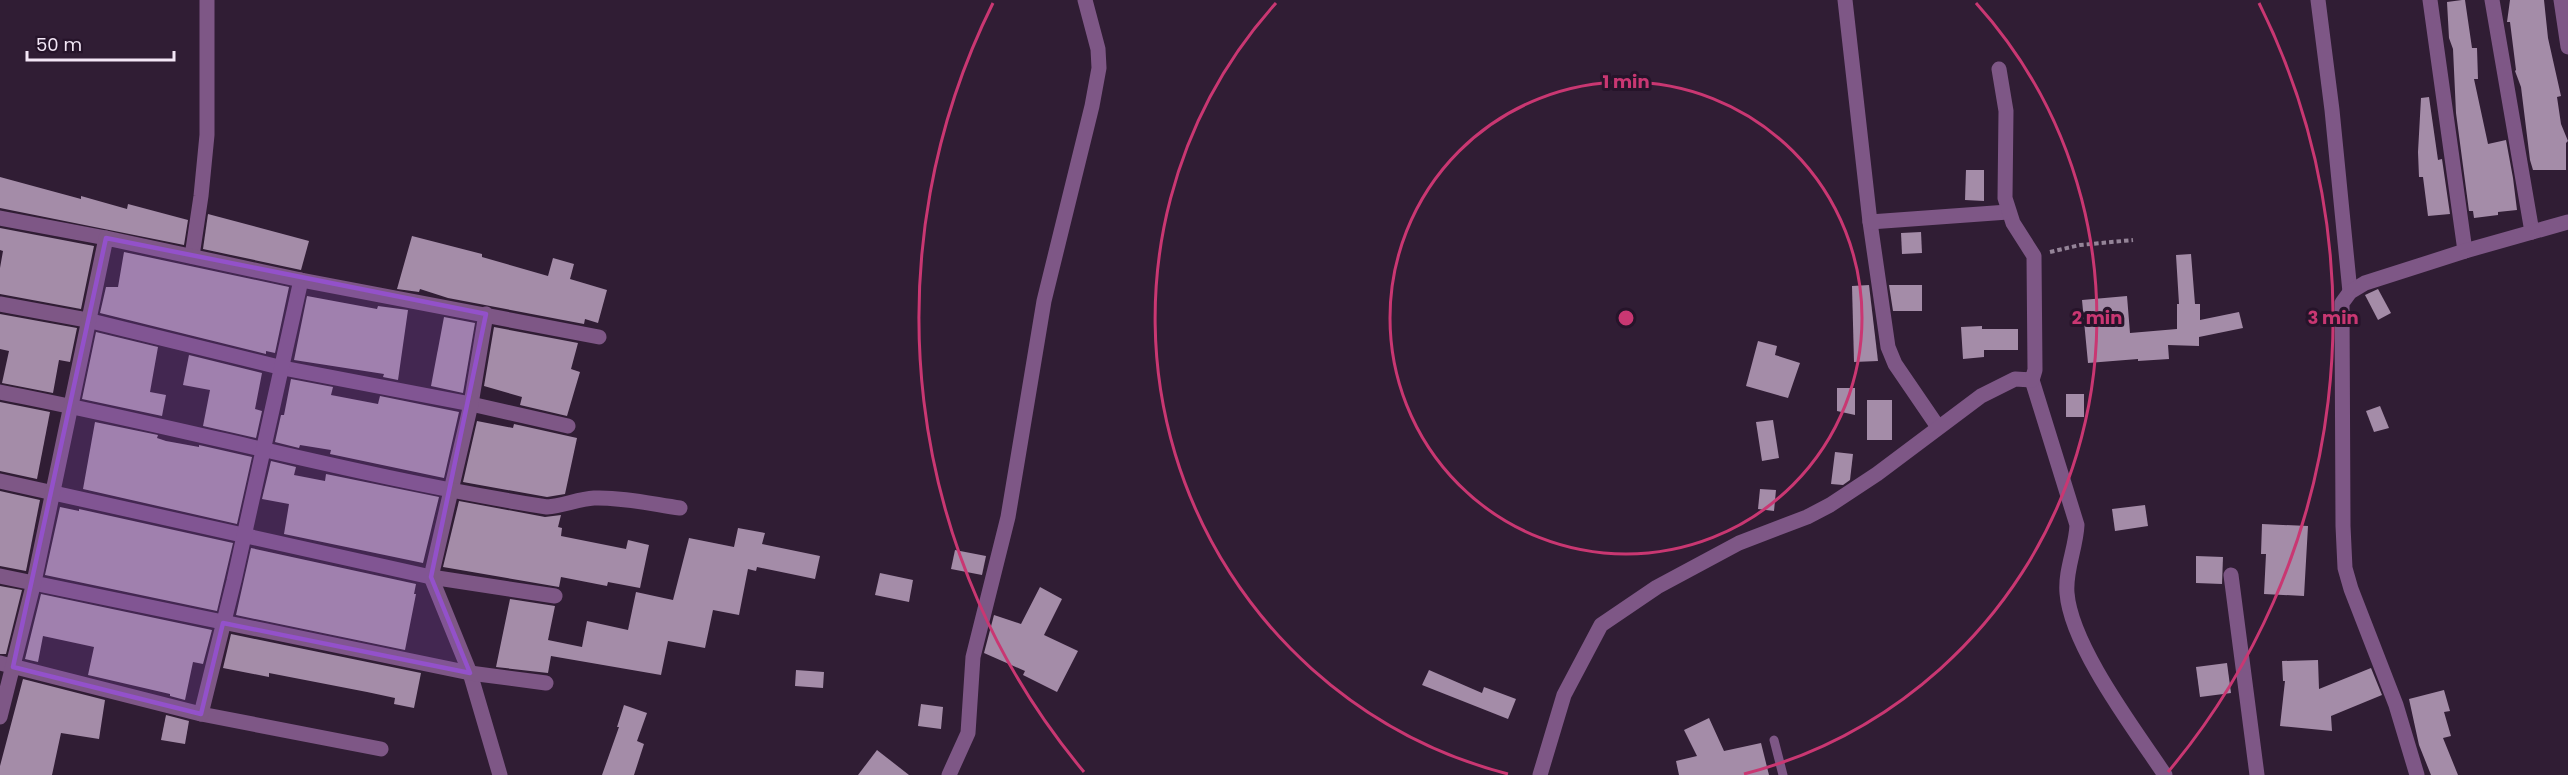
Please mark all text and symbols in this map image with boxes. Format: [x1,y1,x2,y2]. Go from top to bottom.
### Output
scale bar [27,24,174,62]
text: 50 m [36,32,82,57]
text: 1 min [1602,69,1650,94]
text: 2 min [2072,305,2122,330]
text: 3 min [2307,305,2359,330]
centre of rings [1616,308,1636,328]

